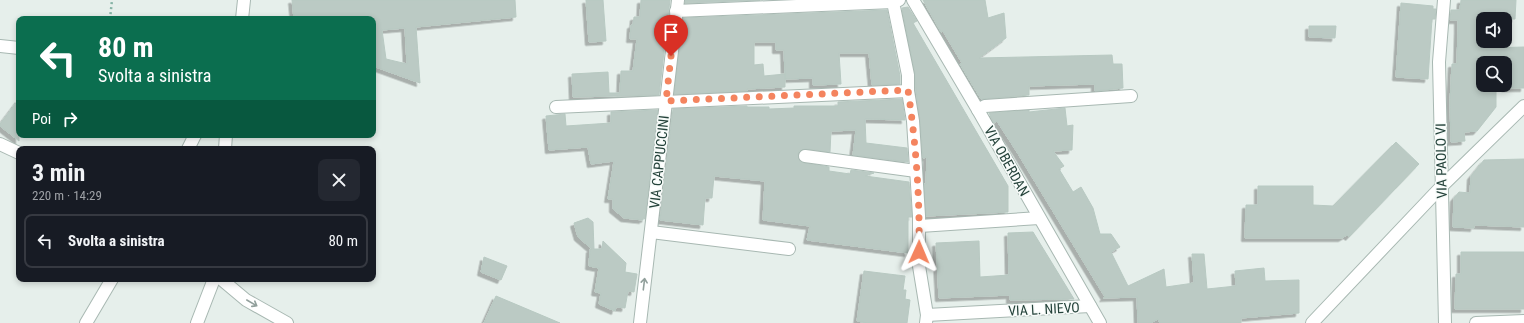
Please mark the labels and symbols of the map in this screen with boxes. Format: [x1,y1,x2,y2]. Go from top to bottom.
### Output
pin [654,15,688,56]
street label: VIA CAPPUCCINI [646,115,672,209]
street label: VIA OBERDAN [981,123,1033,199]
street label: VIA PAOLO VI [1432,123,1450,199]
position arrow [898,231,940,273]
one-way arrow [641,278,648,291]
street label: VIA L. NIEVO [1008,299,1080,319]
one-way arrow [246,300,258,307]

